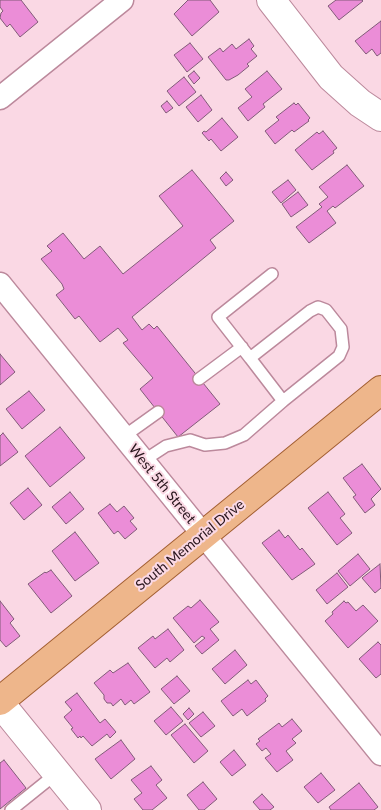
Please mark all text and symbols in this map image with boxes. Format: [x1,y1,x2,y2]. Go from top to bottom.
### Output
street label: West 5th Street [125,441,199,527]
street label: South Memorial Drive [132,496,248,594]

